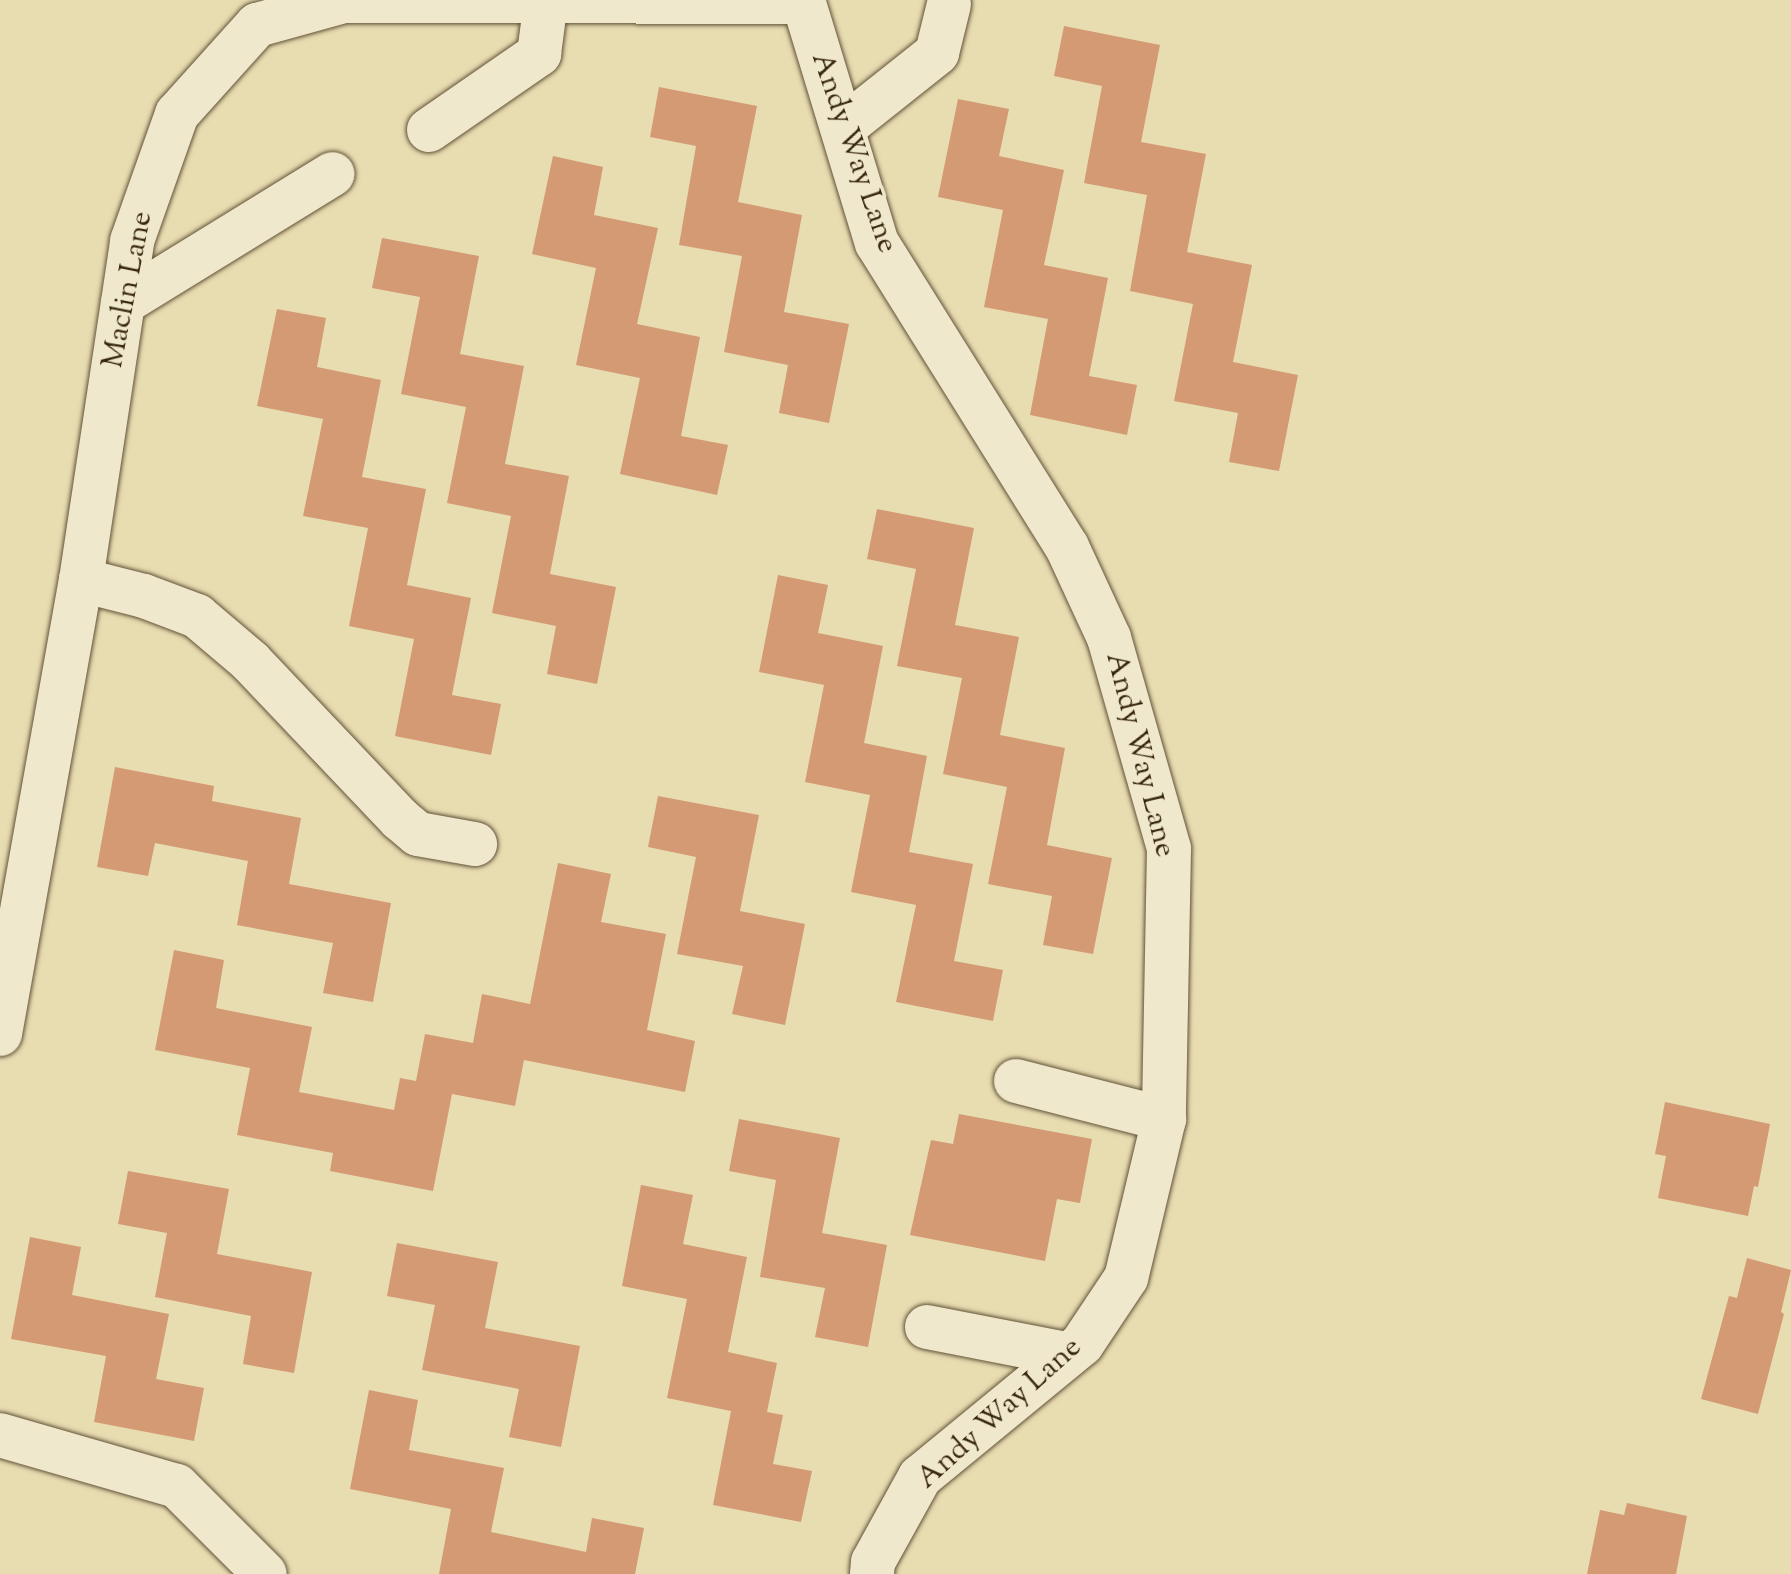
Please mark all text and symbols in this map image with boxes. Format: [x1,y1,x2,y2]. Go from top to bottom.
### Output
street label: Andy Way Lane [802,48,904,258]
street label: Maclin Lane [96,209,162,371]
street label: Andy Way Lane [1096,649,1182,861]
street label: Andy Way Lane [910,1331,1090,1497]

